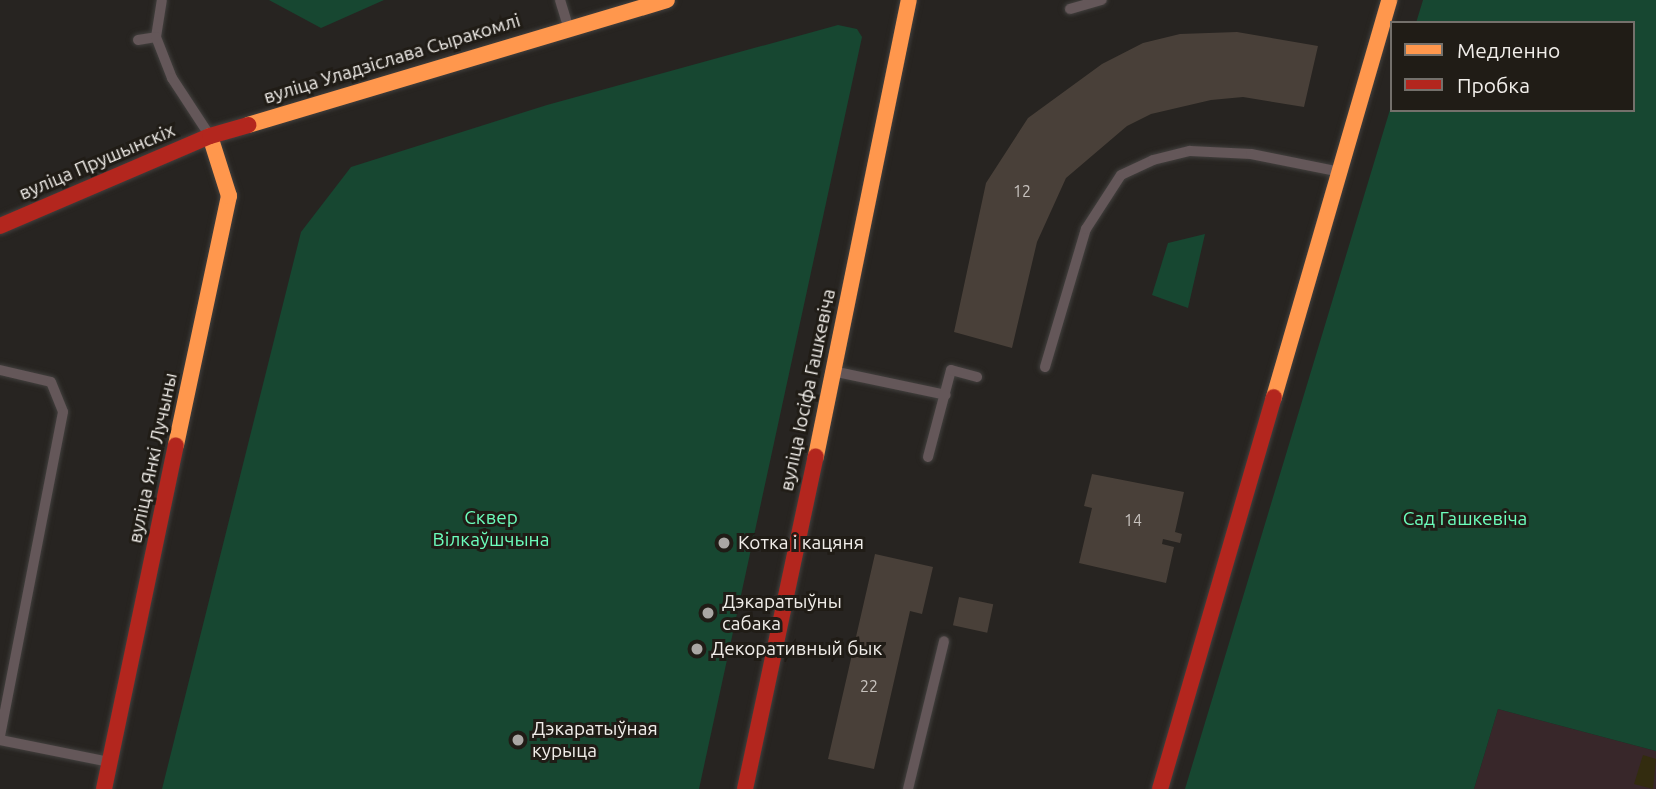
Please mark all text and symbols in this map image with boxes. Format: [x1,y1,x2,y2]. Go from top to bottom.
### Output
street label: вуліца Уладзіслава Сыракомлі [261,9,523,109]
legend [1390,21,1635,112]
text: Медленно [1457,38,1560,62]
text: Пробка [1457,73,1530,97]
street label: вуліца Прушынскіх [16,119,178,205]
house number: 12 [1013,181,1031,201]
street label: вуліца Іосіфа Гашкевіча [775,287,841,493]
street label: вуліца Янкі Лучыны [124,371,182,545]
park label: Сквер Вілкаўшчына [433,507,549,551]
park label: Сад Гашкевіча [1403,508,1527,530]
house number: 14 [1124,510,1142,530]
place label: Котка і кацяня [738,532,864,554]
marker: Котка і кацяня [716,535,732,551]
place label: Дэкаратыўны сабака [722,591,842,635]
marker: Дэкаратыўны сабака [700,605,716,621]
place label: Декоративный бык [711,638,882,660]
marker: Декоративный бык [689,641,705,657]
house number: 22 [860,676,878,696]
place label: Дэкаратыўная курыца [532,718,658,762]
marker: Дэкаратыўная курыца [510,732,526,748]

